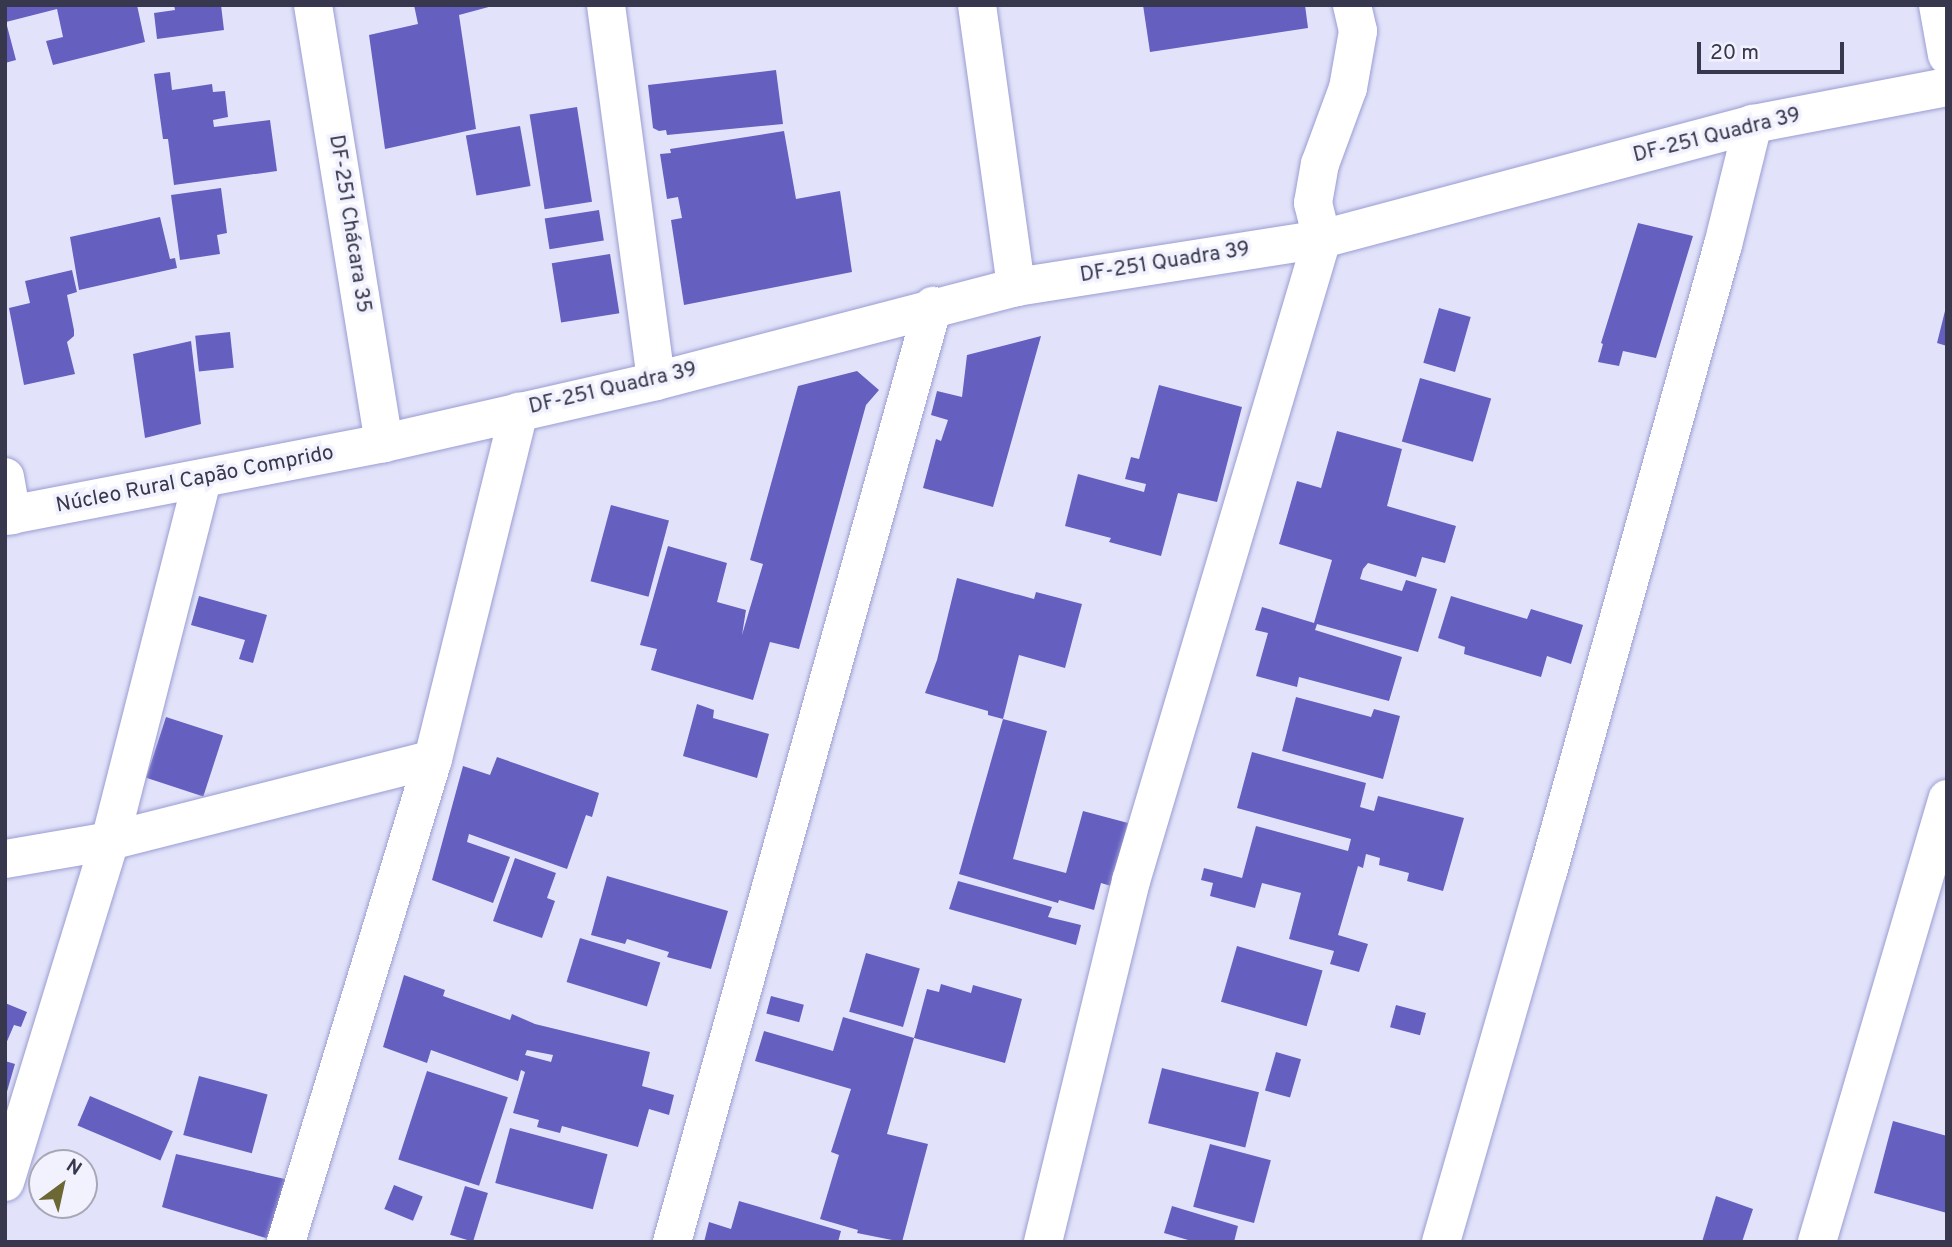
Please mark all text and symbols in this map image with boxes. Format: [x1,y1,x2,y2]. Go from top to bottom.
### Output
scale bar [1700,28,1847,72]
text: 20 m [1710,40,1759,67]
street label: DF-251 Quadra 39 [1631,103,1803,169]
street label: DF-251 Chácara 35 [322,133,376,315]
street label: DF-251 Quadra 39 [1078,237,1252,289]
street label: DF-251 Quadra 39 [527,357,699,421]
street label: Núcleo Rural Capão Comprido [54,441,336,519]
north arrow [28,1149,98,1219]
text: N [61,1154,86,1182]

